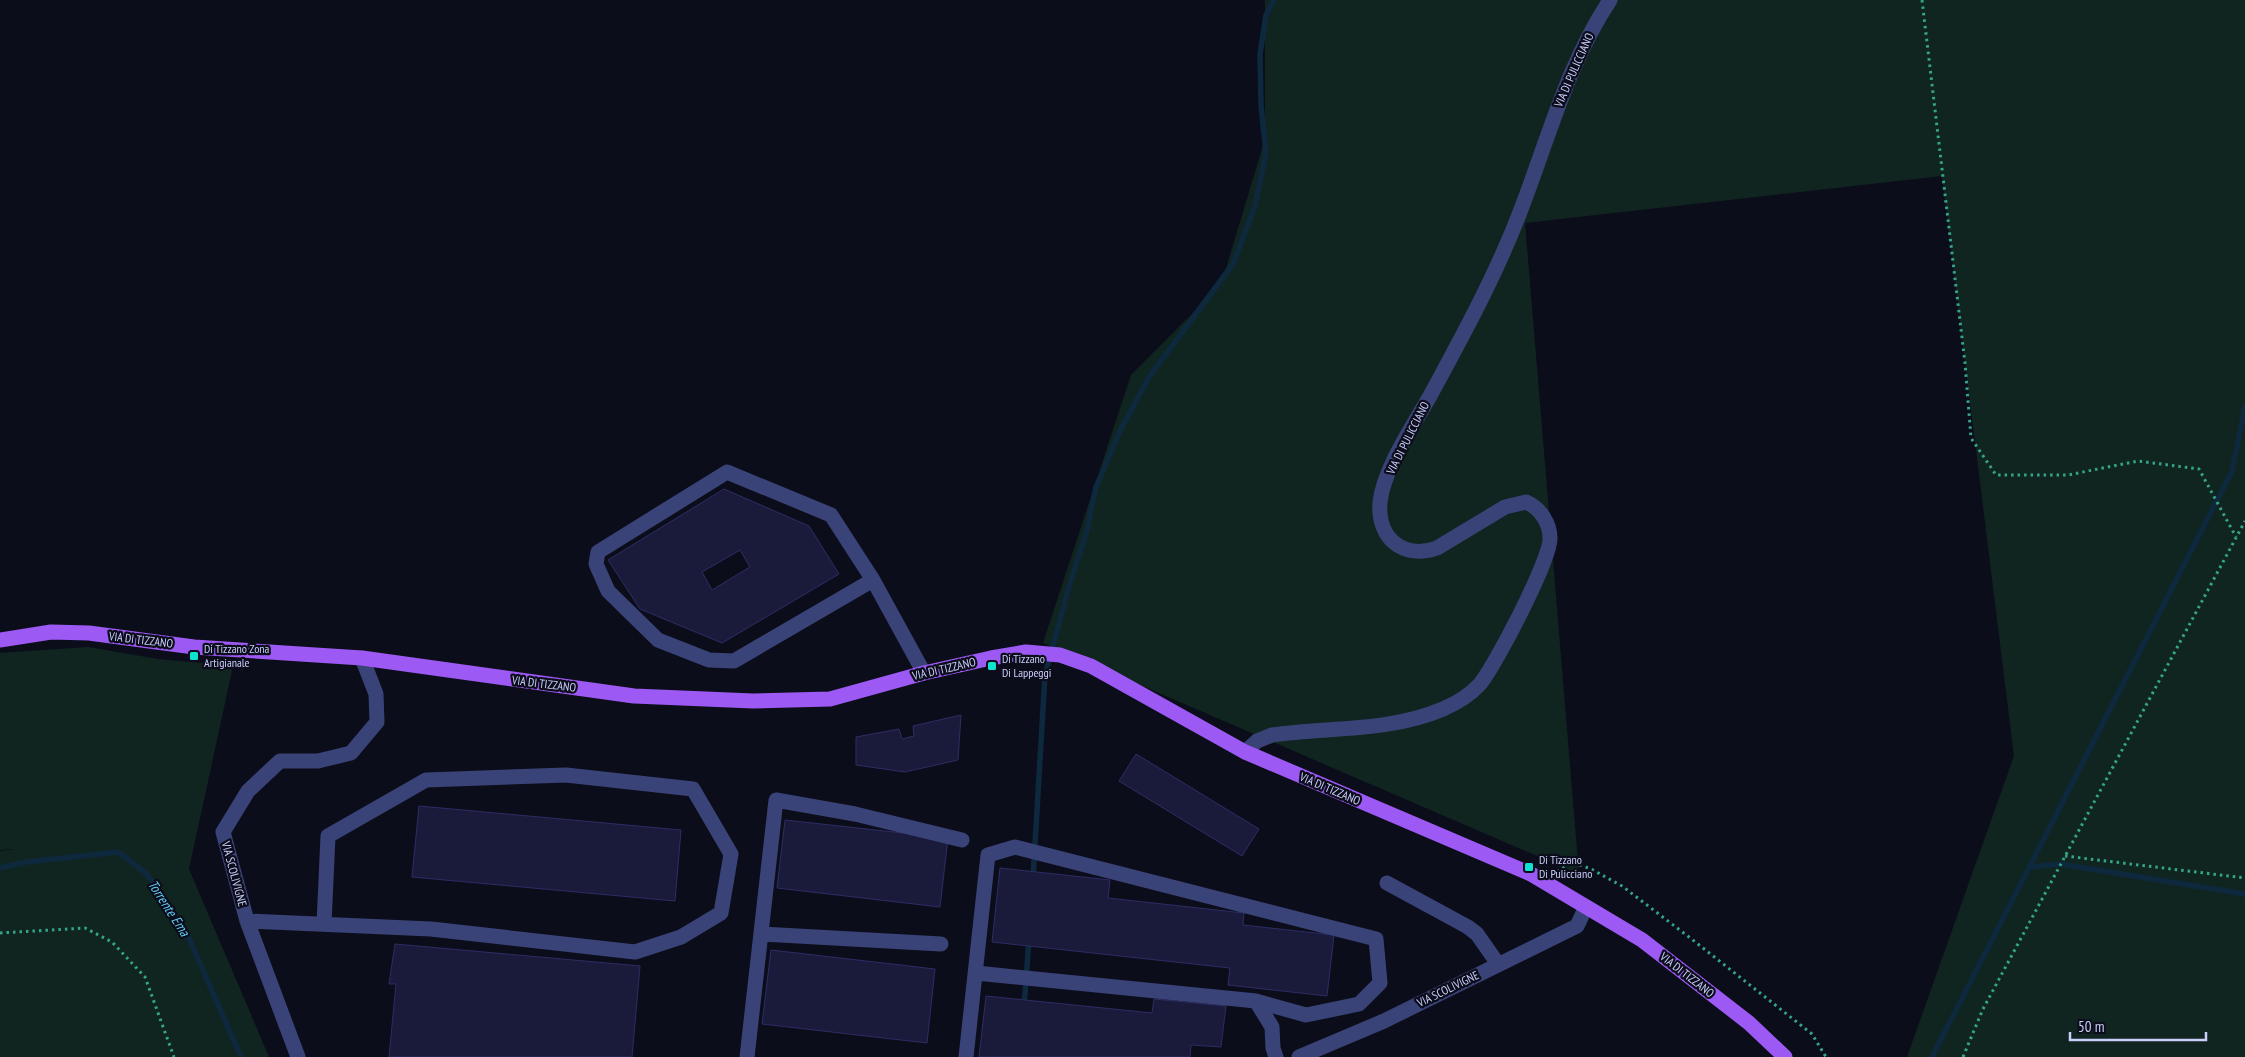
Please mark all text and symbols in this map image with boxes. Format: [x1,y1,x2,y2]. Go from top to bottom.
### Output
street label: VIA DI PULICCIANO [1550,30,1597,110]
street label: VIA DI PULICCIANO [1382,399,1432,477]
street label: VIA DI TIZZANO [107,628,174,651]
place label: Di Tizzano Zona Artigianale [204,641,270,670]
marker: Di Tizzano Zona Artigianale [188,650,200,662]
place label: Di Tizzano Di Lappeggi [1002,651,1051,680]
street label: VIA DI TIZZANO [910,654,977,683]
marker: Di Tizzano Di Lappeggi [986,660,998,672]
street label: VIA DI TIZZANO [510,672,577,695]
street label: VIA DI TIZZANO [1297,769,1363,808]
street label: VIA SCOLIVIGNE [218,839,250,908]
place label: Di Tizzano Di Pulicciano [1539,852,1592,881]
marker: Di Tizzano Di Pulicciano [1523,861,1535,873]
water label: Torrente Ema [144,876,195,941]
street label: VIA DI TIZZANO [1656,948,1718,1001]
street label: VIA SCOLIVIGNE [1414,967,1481,1010]
scale bar [2070,1010,2206,1042]
text: 50 m [2078,1017,2104,1036]

